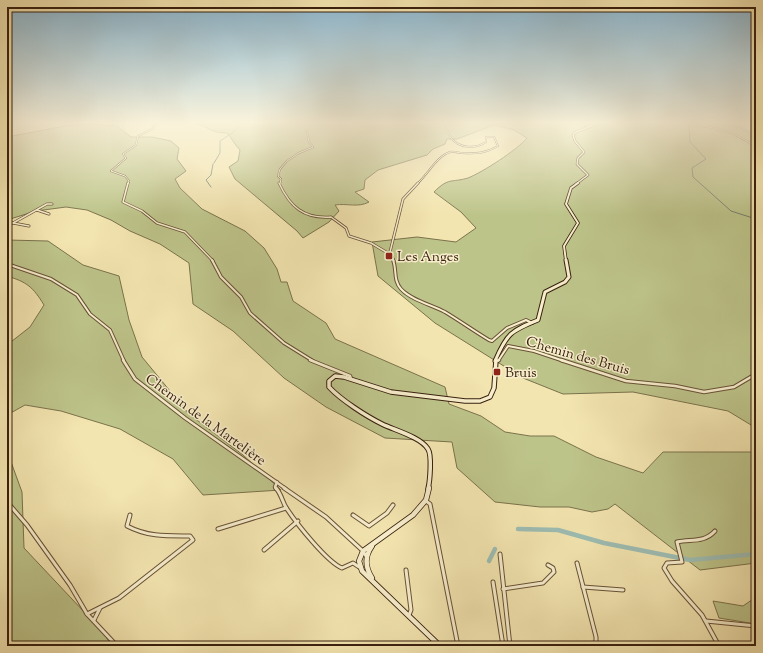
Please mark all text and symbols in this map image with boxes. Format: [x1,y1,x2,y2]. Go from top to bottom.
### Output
place label: Les Anges [397,248,459,268]
marker: Les Anges [384,251,394,261]
street label: Chemin des Bruis [523,333,632,381]
place label: Bruis [505,364,537,384]
marker: Bruis [492,367,502,377]
street label: Chemin de la Martelière [140,370,269,471]

